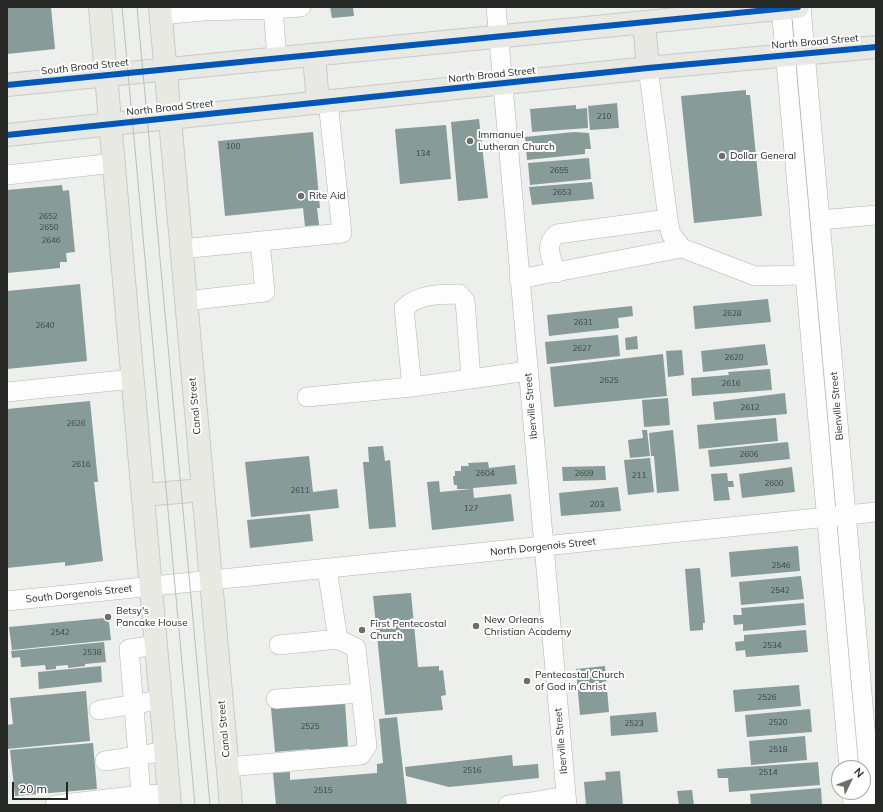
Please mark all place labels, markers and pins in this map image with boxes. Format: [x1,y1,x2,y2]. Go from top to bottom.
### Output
place label: Immanuel Lutheran Church [478,129,555,152]
marker: Immanuel Lutheran Church [465,136,475,146]
place label: Dollar General [730,150,796,162]
marker: Dollar General [717,151,727,161]
place label: Rite Aid [309,190,346,202]
marker: Rite Aid [296,191,306,201]
place label: Betsy's Pancake House [116,605,188,628]
marker: Betsy's Pancake House [103,612,113,622]
place label: New Orleans Christian Academy [484,614,572,638]
place label: First Pentecostal Church [370,618,446,642]
marker: New Orleans Christian Academy [471,621,481,631]
marker: First Pentecostal Church [357,625,367,635]
place label: Pentecostal Church of God in Christ [535,669,624,692]
marker: Pentecostal Church of God in Christ [522,676,532,686]

